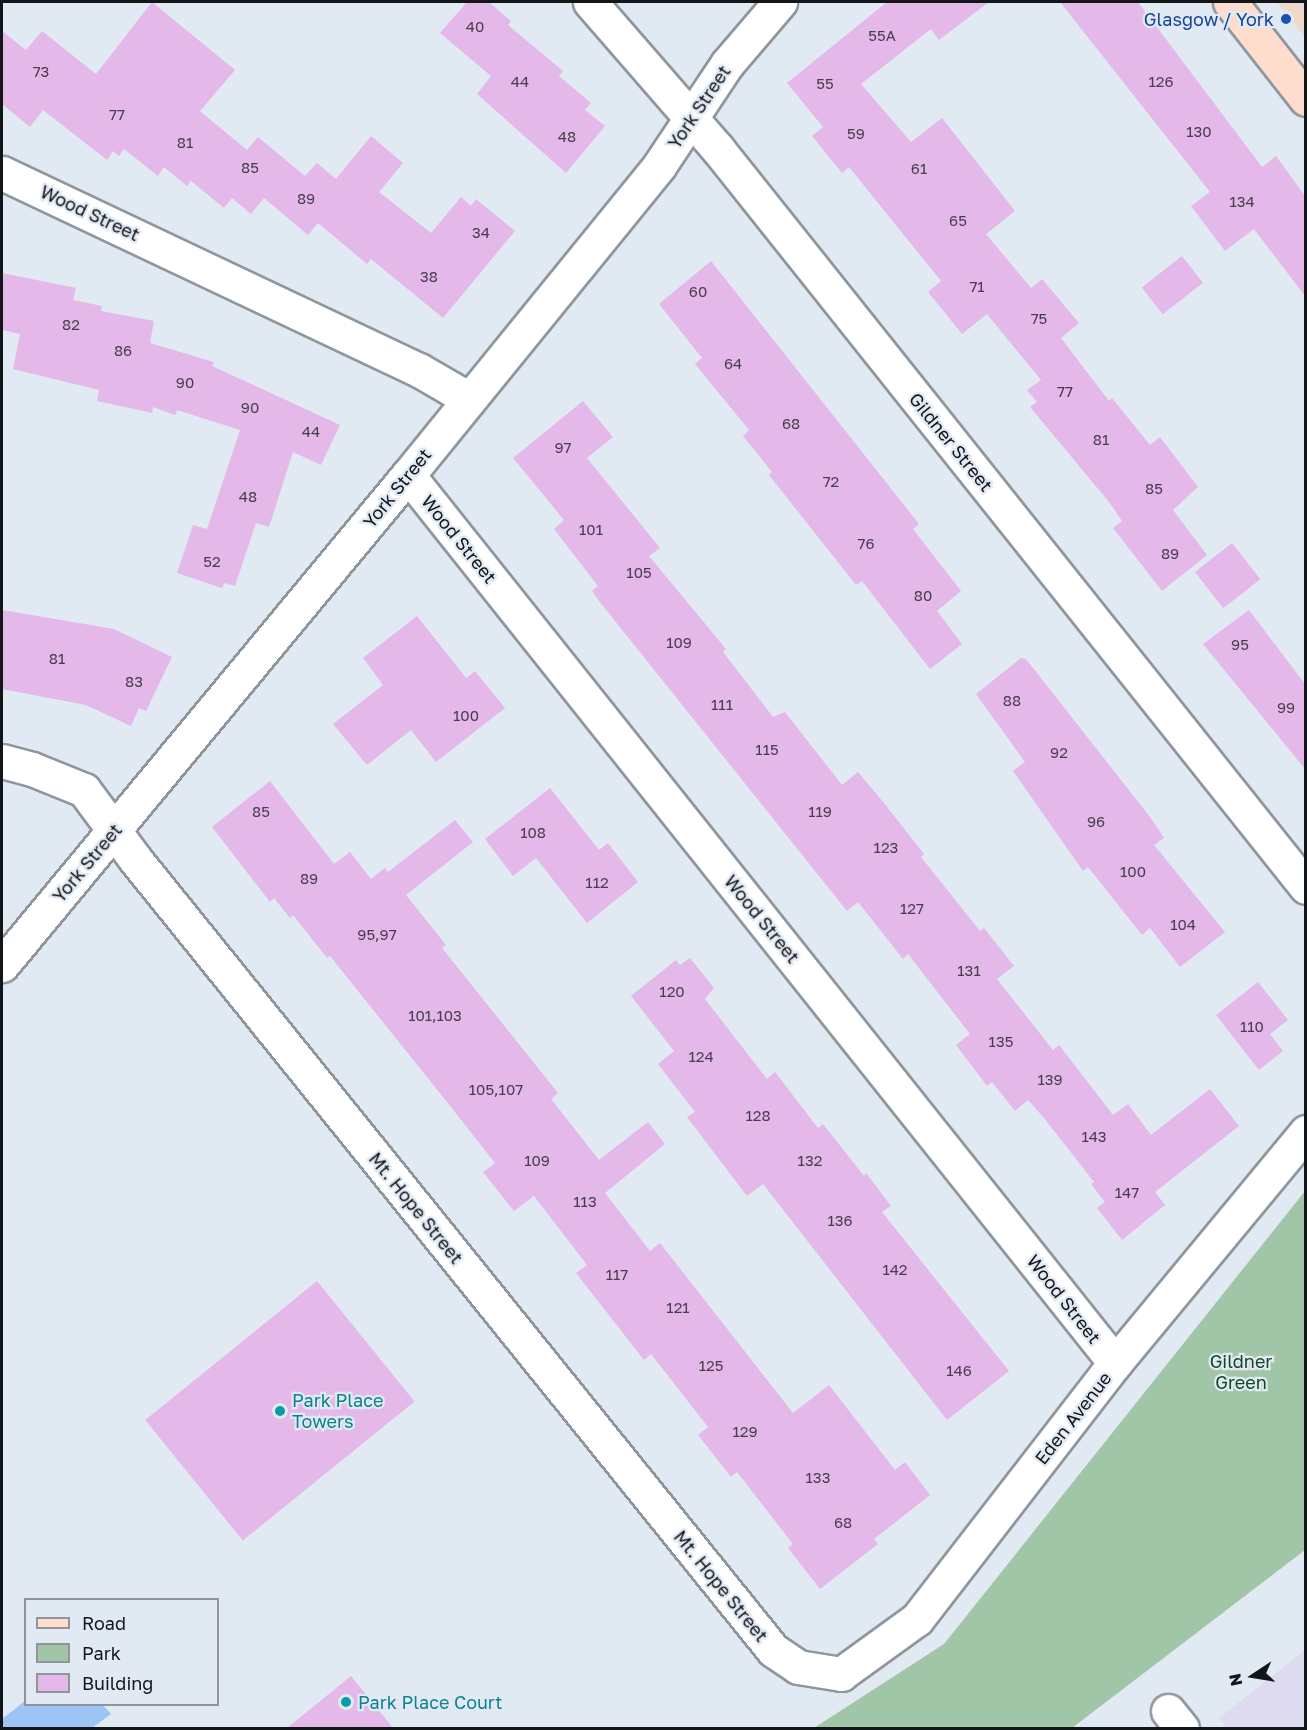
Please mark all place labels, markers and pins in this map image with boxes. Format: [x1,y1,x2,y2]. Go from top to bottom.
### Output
place label: Glasgow / York [1144,8,1274,30]
marker: Glasgow / York [1279,12,1293,26]
place label: Park Place Towers [292,1390,383,1432]
marker: Park Place Towers [273,1404,287,1418]
place label: Park Place Court [358,1691,502,1713]
marker: Park Place Court [339,1695,353,1709]

